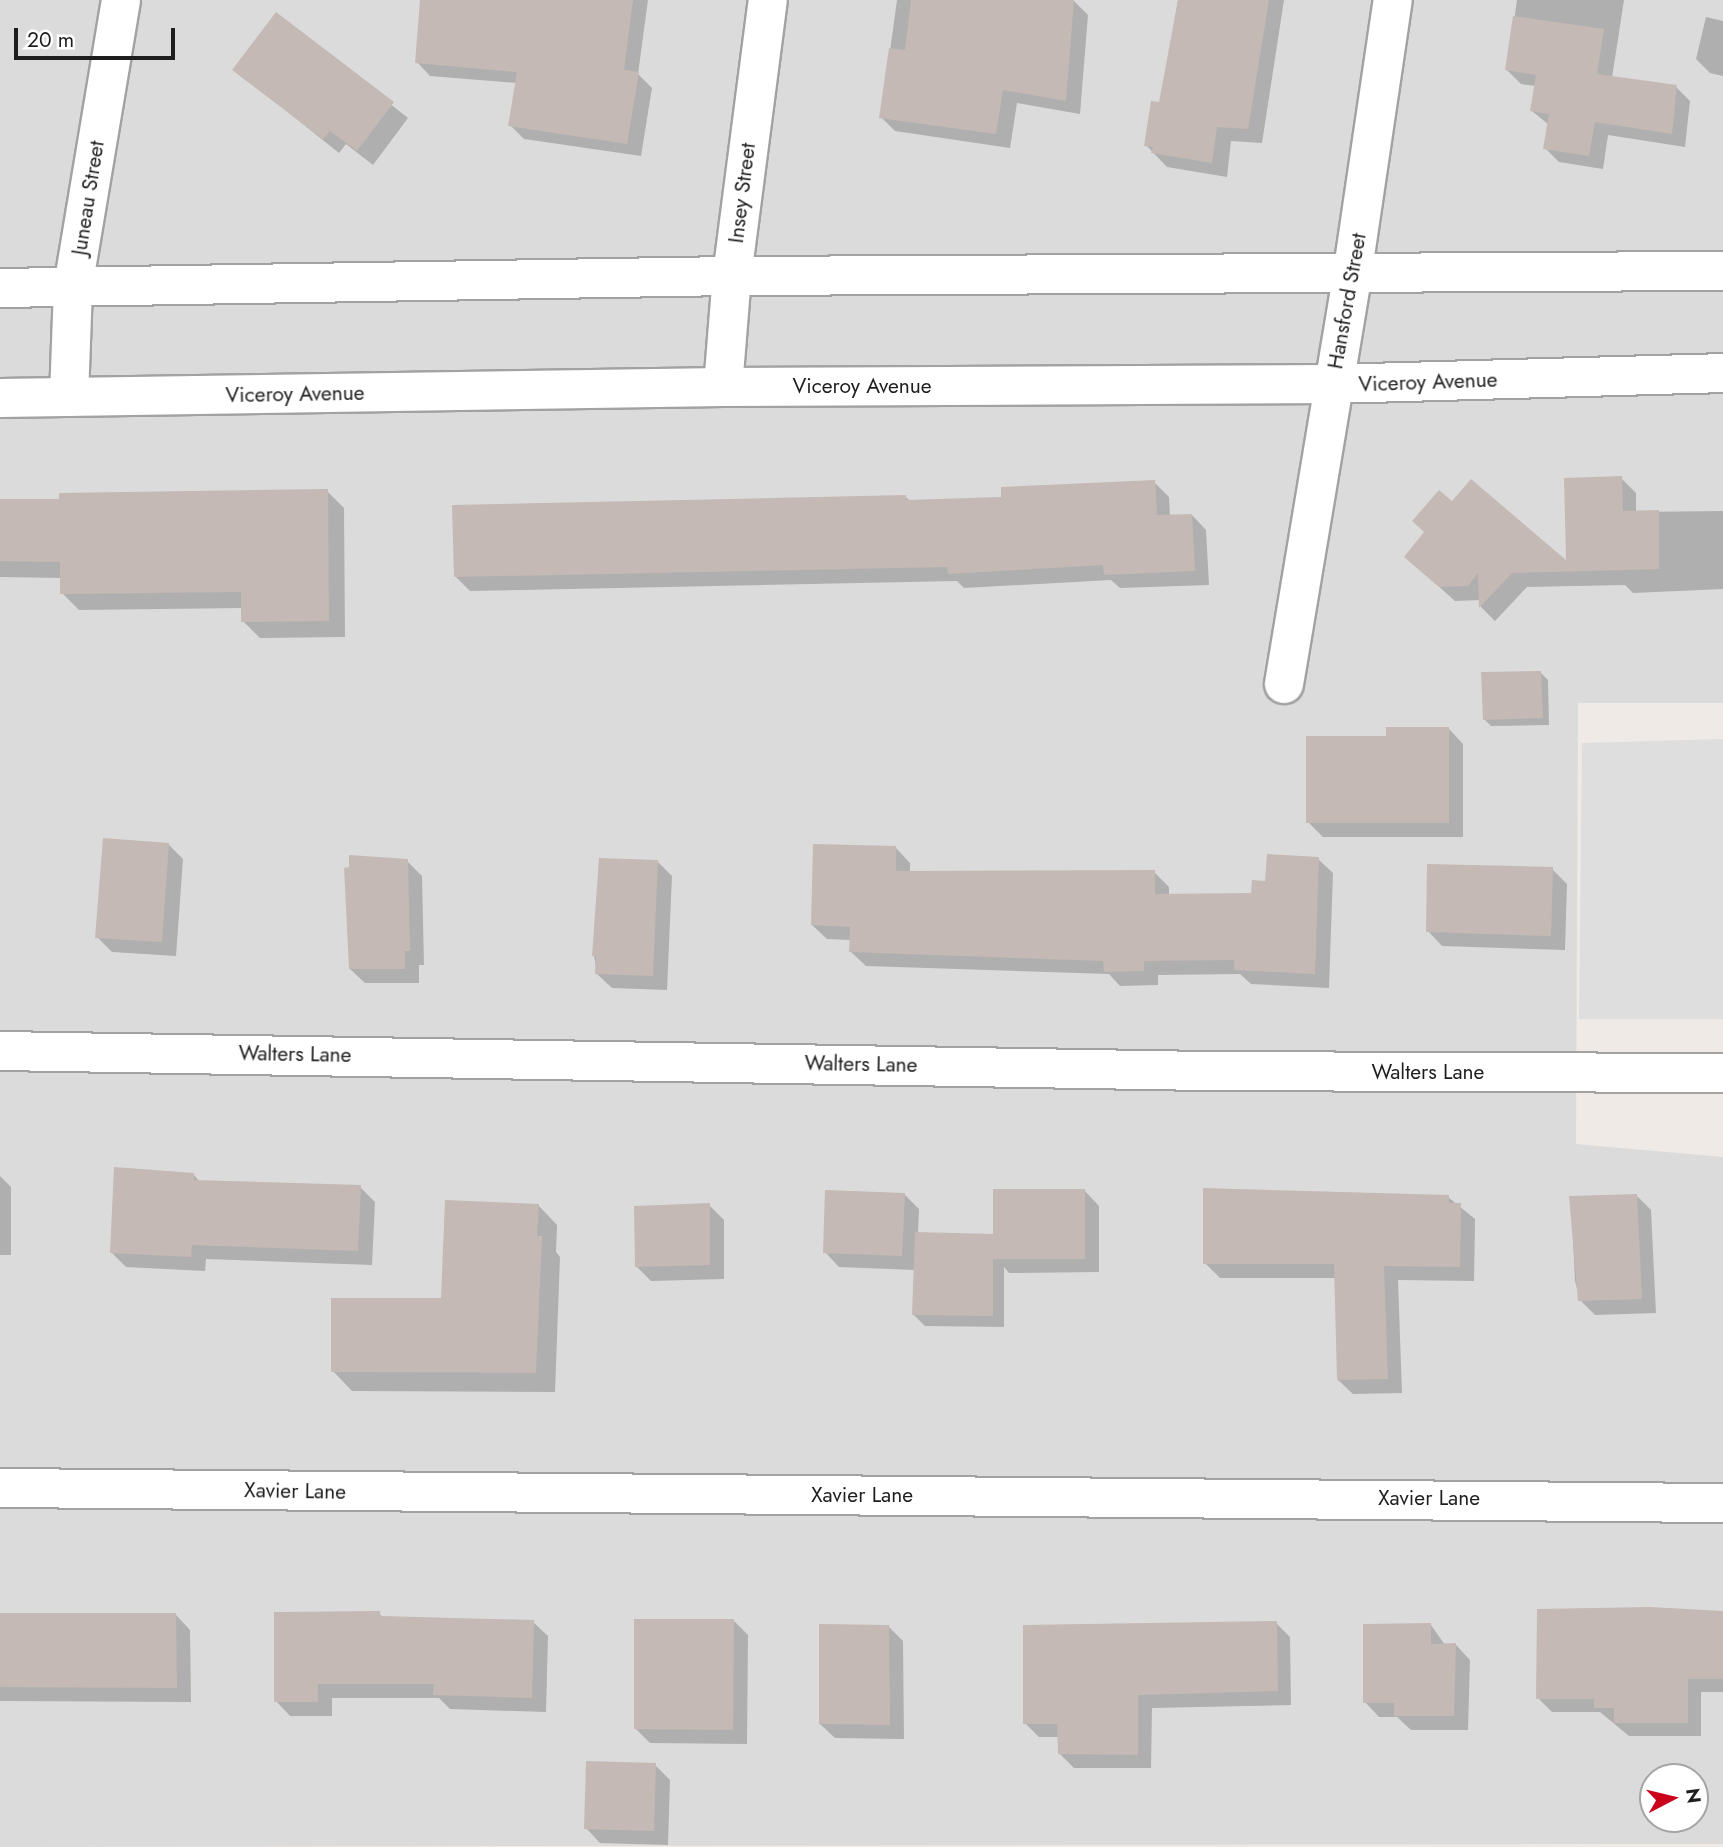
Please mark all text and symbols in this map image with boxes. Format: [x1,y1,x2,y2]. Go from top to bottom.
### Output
scale bar [18,14,178,58]
text: 20 m [27,25,74,55]
street label: Juneau Street [67,139,109,257]
street label: Insey Street [723,141,761,245]
street label: Hansford Street [1323,231,1371,371]
street label: Viceroy Avenue [1358,367,1498,397]
street label: Viceroy Avenue [792,373,932,399]
street label: Viceroy Avenue [225,380,365,408]
street label: Walters Lane [238,1040,352,1068]
street label: Walters Lane [804,1050,918,1078]
street label: Walters Lane [1372,1059,1484,1085]
street label: Xavier Lane [244,1478,346,1504]
street label: Xavier Lane [811,1482,913,1508]
street label: Xavier Lane [1378,1485,1480,1511]
north arrow [1639,1763,1709,1833]
text: N [1679,1786,1708,1805]

